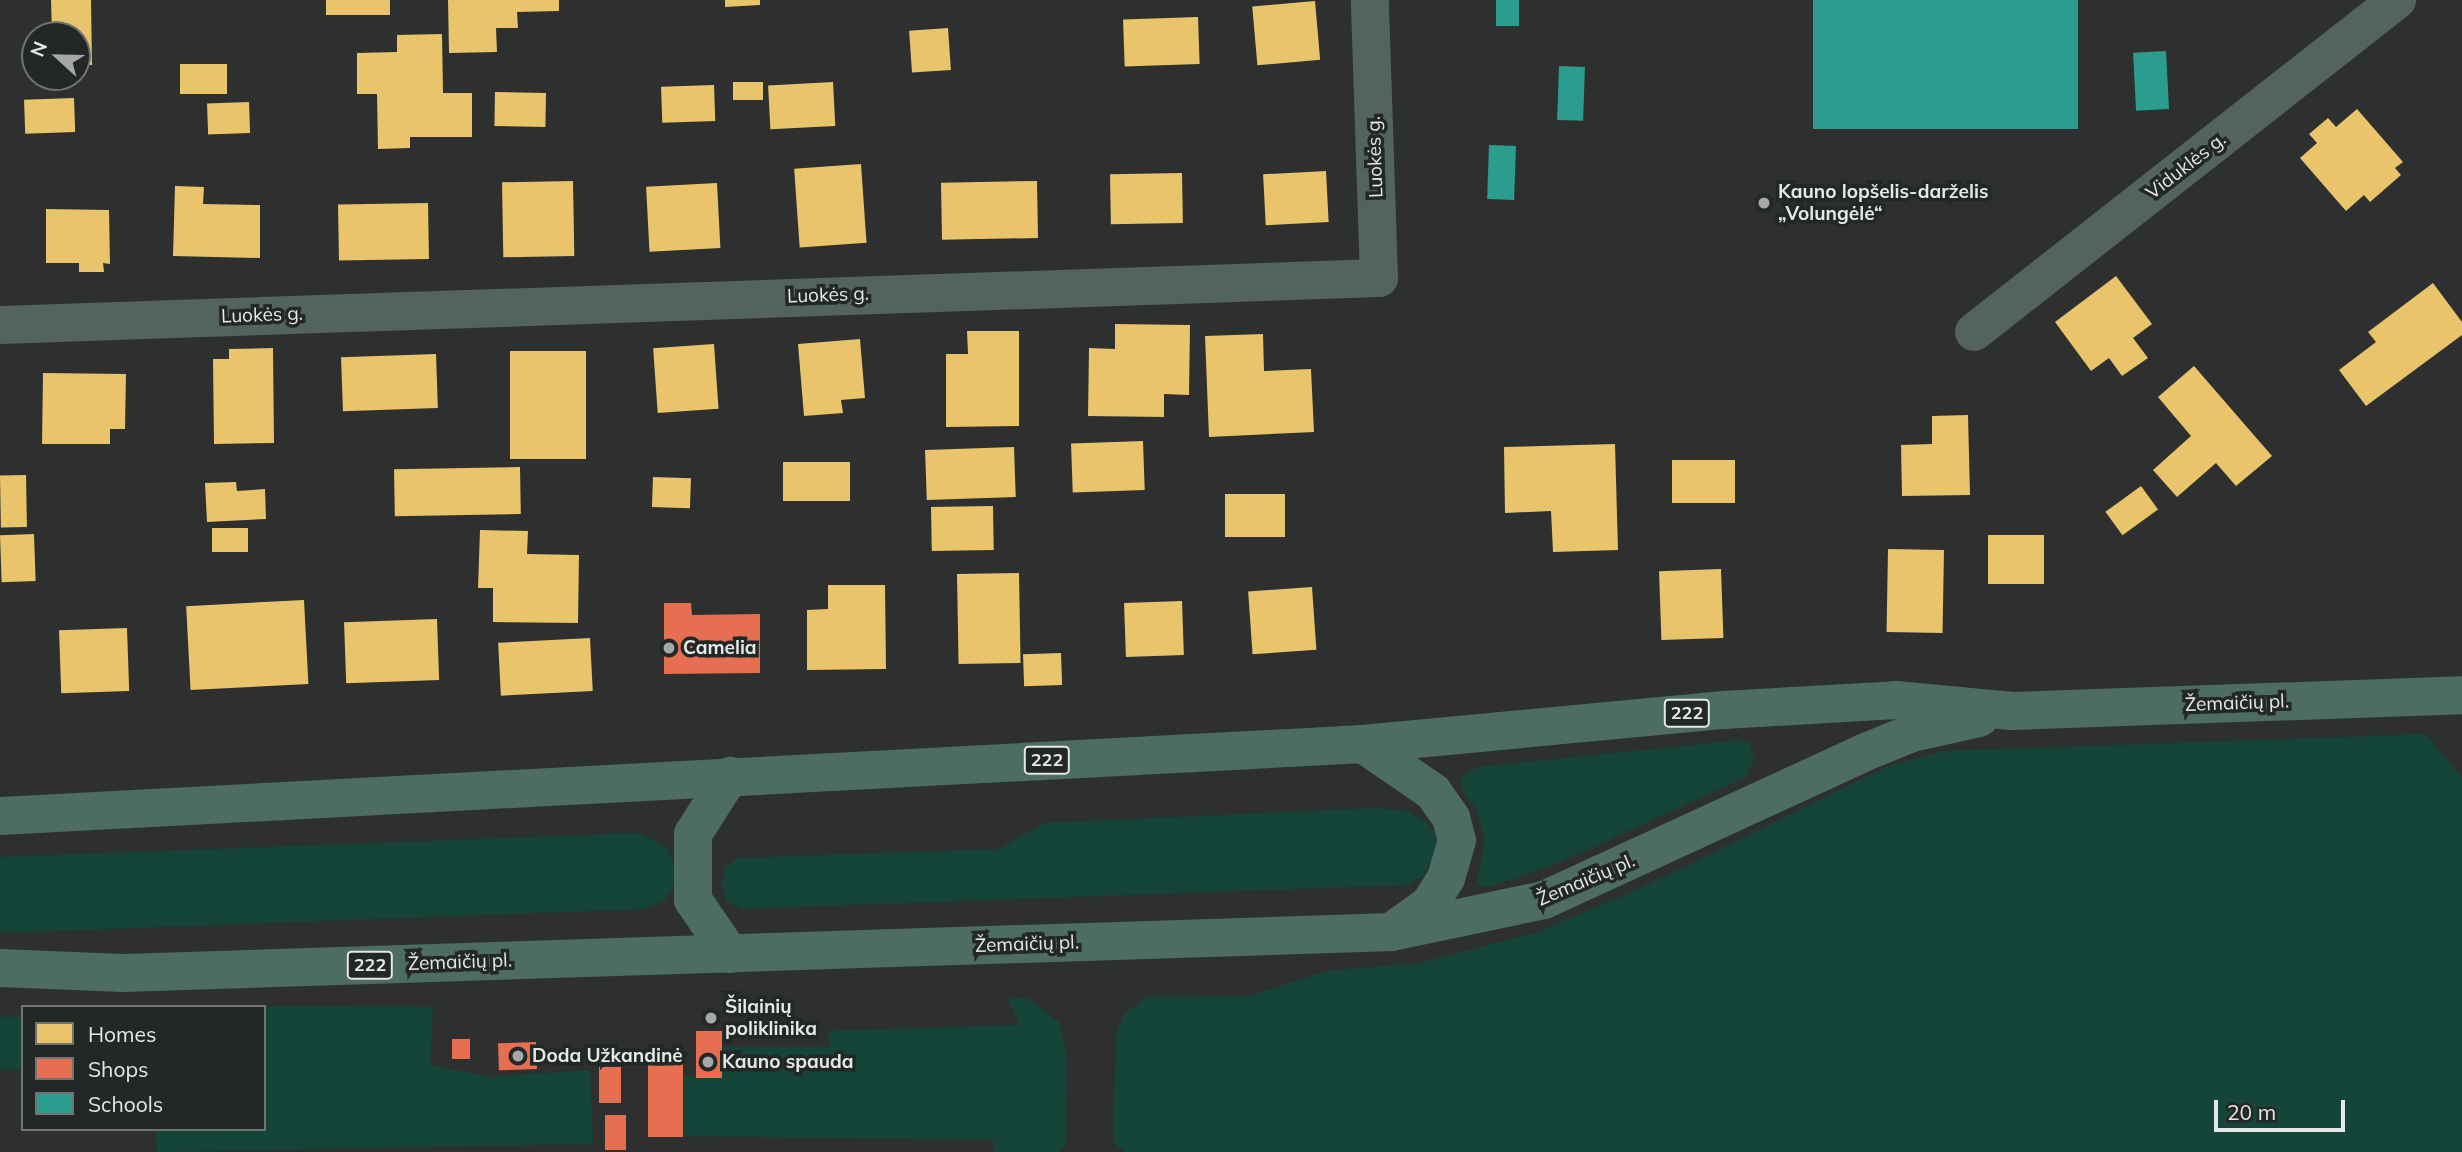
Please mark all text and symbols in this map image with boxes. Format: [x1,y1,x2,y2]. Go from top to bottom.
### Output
north arrow [21,21,91,91]
text: N [25,38,52,60]
street label: Luokės g. [1362,116,1388,198]
street label: Viduklės g. [2142,128,2230,204]
place label: Kauno lopšelis-darželis „Volungėlė“ [1778,181,1988,225]
marker: Kauno lopšelis-darželis „Volungėlė“ [1756,195,1772,211]
street label: Luokės g. [787,282,869,308]
street label: Luokės g. [221,302,303,328]
place label: Camelia [683,637,757,659]
marker: Camelia [661,640,677,656]
street label: Žemaičių pl. [2185,690,2289,716]
road number: 222 [1662,698,1712,728]
road number: 222 [1023,746,1072,774]
street label: Žemaičių pl. [1534,849,1638,911]
street label: Žemaičių pl. [975,931,1079,957]
street label: Žemaičių pl. [408,949,512,975]
road number: 222 [346,950,394,980]
place label: Šilainių poliklinika [725,996,817,1040]
legend [21,1005,266,1131]
marker: Šilainių poliklinika [703,1010,719,1026]
text: Homes [88,1021,156,1047]
place label: Doda Užkandinė [532,1045,683,1067]
marker: Doda Užkandinė [510,1048,526,1064]
place label: Kauno spauda [722,1051,854,1073]
marker: Kauno spauda [700,1054,716,1070]
text: Shops [88,1056,148,1082]
scale bar [2217,1086,2348,1130]
text: Schools [88,1091,163,1117]
text: 20 m [2227,1099,2276,1125]

